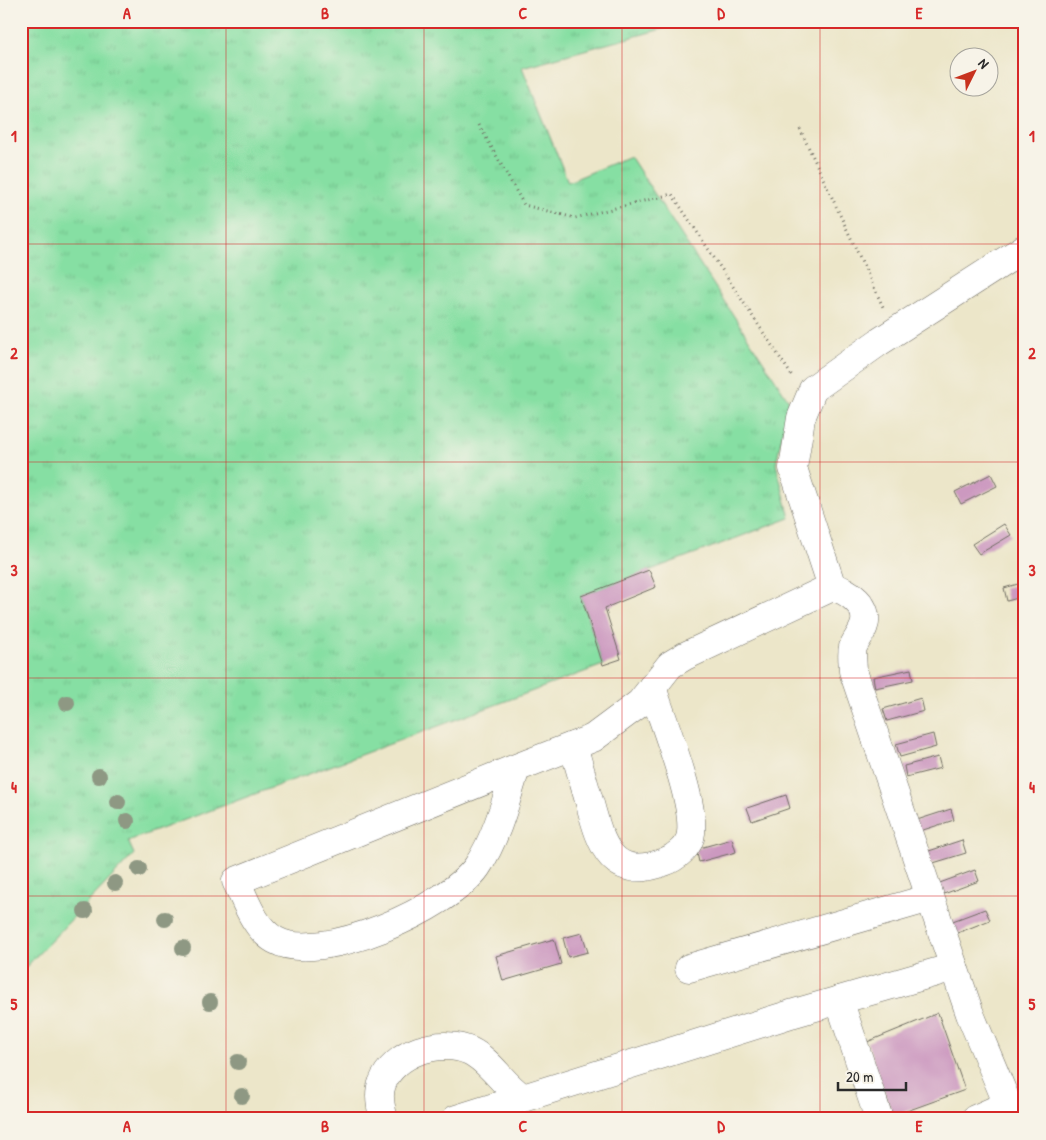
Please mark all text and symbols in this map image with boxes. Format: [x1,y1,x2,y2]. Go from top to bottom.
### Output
text: A [123,2,131,24]
text: B [321,2,329,24]
text: C [519,2,528,24]
text: D [717,2,725,24]
text: E [915,2,923,24]
north arrow [948,48,998,98]
text: N [974,54,994,72]
text: 1 [11,125,17,147]
text: 1 [1029,125,1035,147]
text: 2 [10,342,18,364]
text: 2 [1028,342,1036,364]
text: 3 [10,559,18,581]
text: 3 [1028,559,1036,581]
text: 4 [11,776,17,798]
text: 4 [1029,776,1035,798]
text: 5 [11,993,18,1015]
text: 5 [1029,993,1036,1015]
scale bar [838,1060,906,1092]
text: 20 m [846,1066,873,1087]
text: A [123,1115,131,1137]
text: B [321,1115,329,1137]
text: C [519,1115,528,1137]
text: D [717,1115,725,1137]
text: E [915,1115,923,1137]

